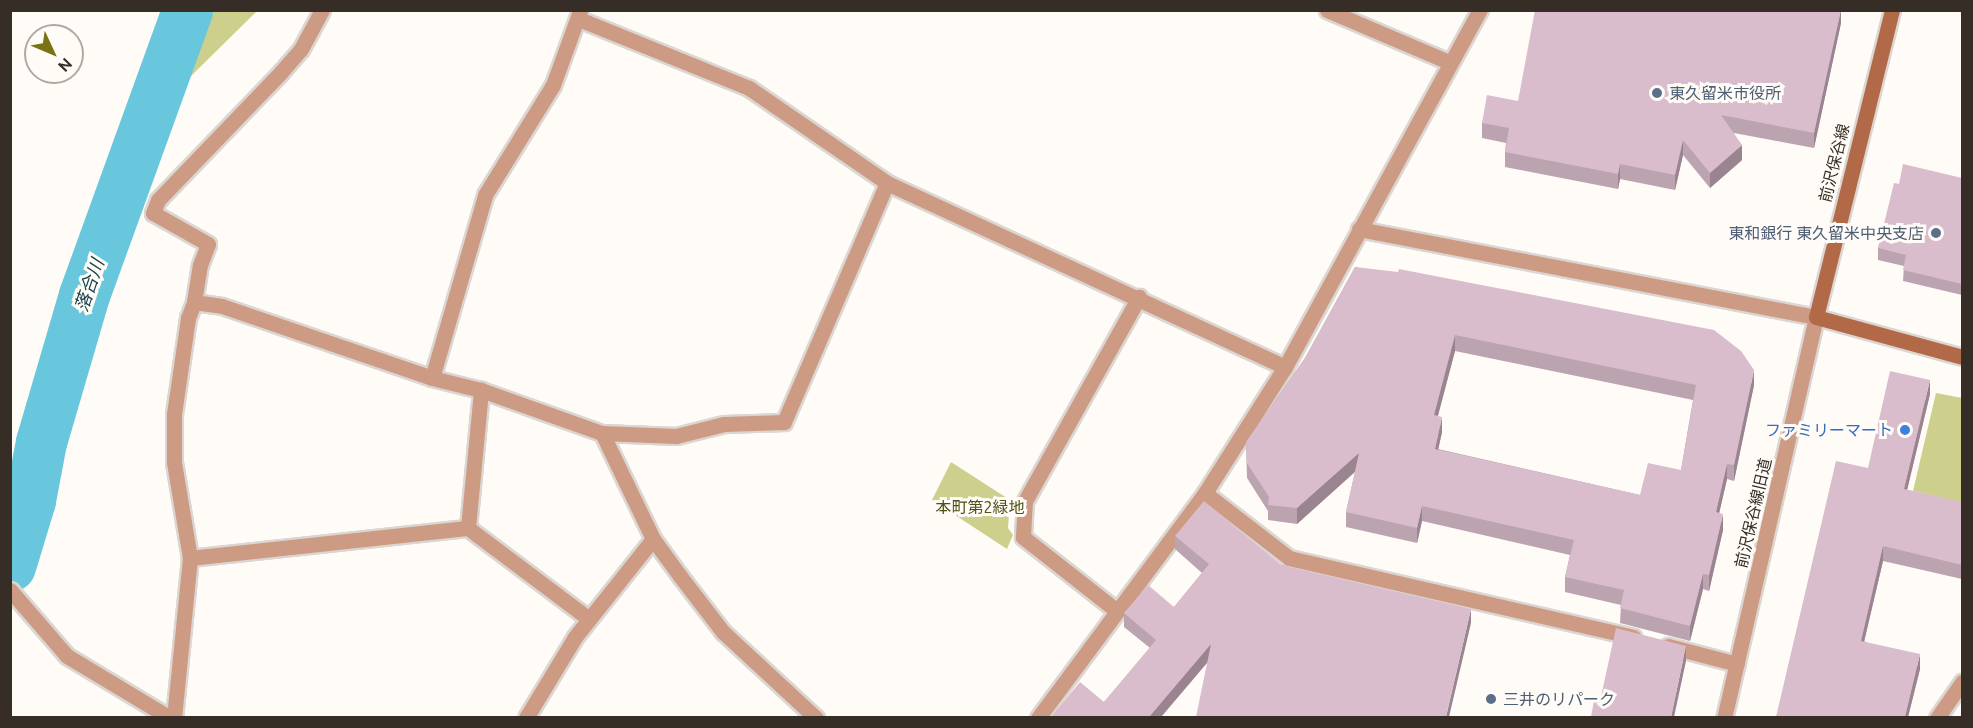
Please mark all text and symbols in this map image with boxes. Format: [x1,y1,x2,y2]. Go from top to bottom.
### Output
north arrow [24,24,84,84]
text: N [55,55,76,76]
place label: 東久留米市役所 [1669,83,1781,103]
marker: 東久留米市役所 [1650,86,1664,100]
street label: 前沢保谷線 [1815,122,1853,204]
place label: 東和銀行 東久留米中央支店 [1728,223,1924,243]
marker: 東和銀行 東久留米中央支店 [1929,226,1943,240]
water label: 落合川 [70,256,108,314]
place label: ファミリーマート [1765,420,1893,440]
marker: ファミリーマート [1898,423,1912,437]
street label: 前沢保谷線旧道 [1731,456,1775,570]
park label: 本町第2緑地 [935,497,1025,517]
place label: 三井のリパーク [1503,689,1615,709]
marker: 三井のリパーク [1484,692,1498,706]

